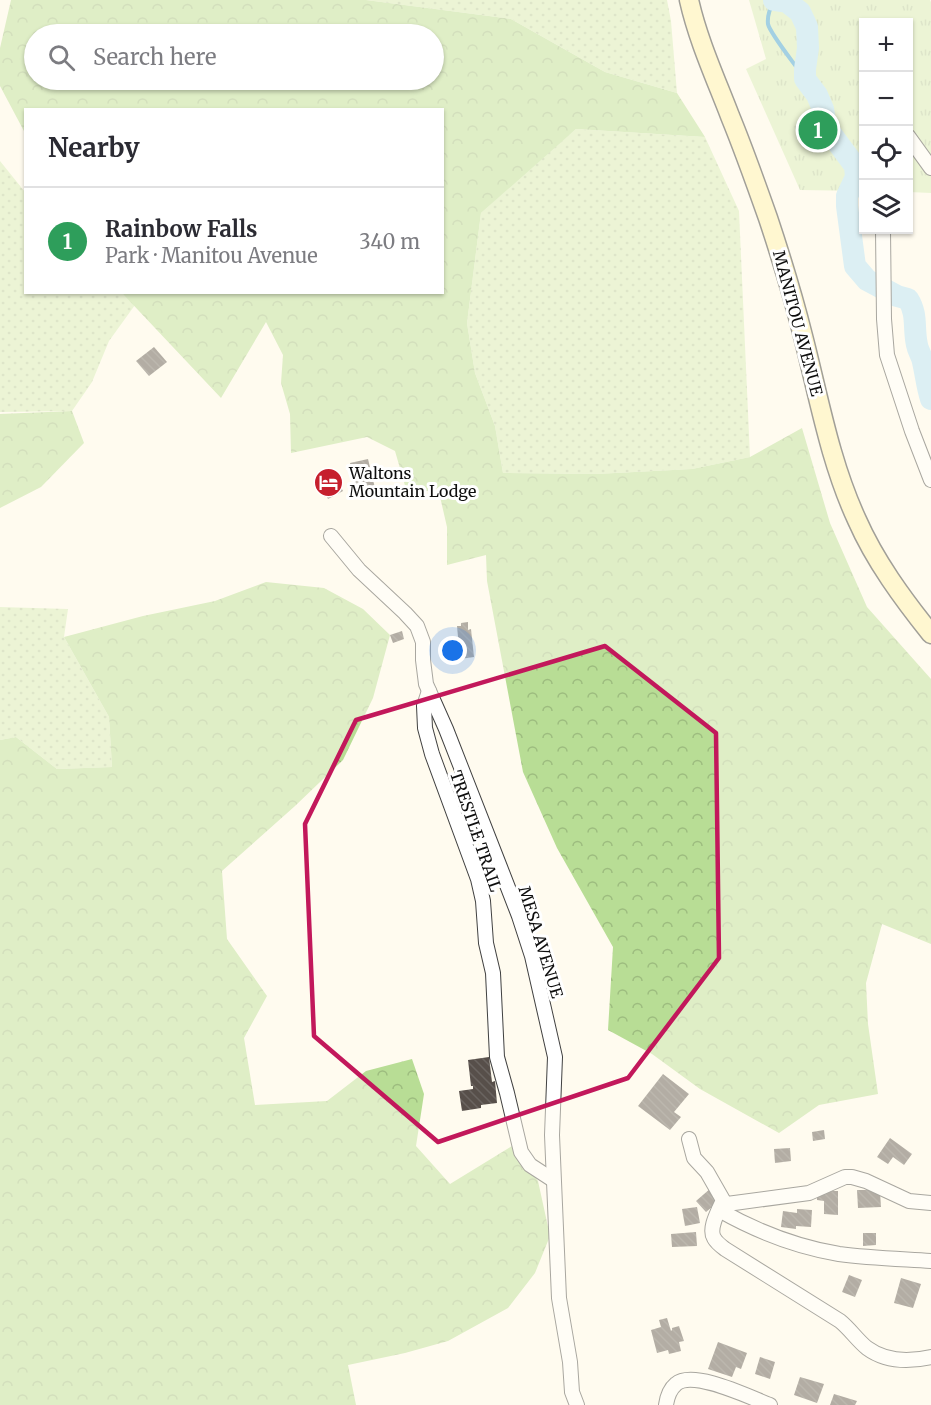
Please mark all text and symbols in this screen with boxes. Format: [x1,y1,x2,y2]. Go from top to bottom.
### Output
map controls [859,18,913,234]
button: + [859,18,913,72]
search box [24,24,444,90]
icon: search [45,41,78,74]
text: Search here [93,43,216,71]
button: − [859,72,913,126]
pin: 1 [798,108,838,152]
button: locate [859,126,913,180]
text: Nearby [48,131,140,164]
button: layers [859,180,913,234]
text: Rainbow Falls [105,215,257,243]
text: 1 [63,229,72,254]
text: 340 m [359,229,420,254]
text: Park · Manitou Avenue [105,243,318,268]
street label: MANITOU AVENUE [769,248,827,399]
place label: Waltons Mountain Lodge [348,463,476,501]
hotel icon: Waltons Mountain Lodge [312,466,344,498]
your location [438,636,467,665]
street label: TRESTLE TRAIL [446,768,506,894]
street label: MESA AVENUE [514,884,568,1001]

